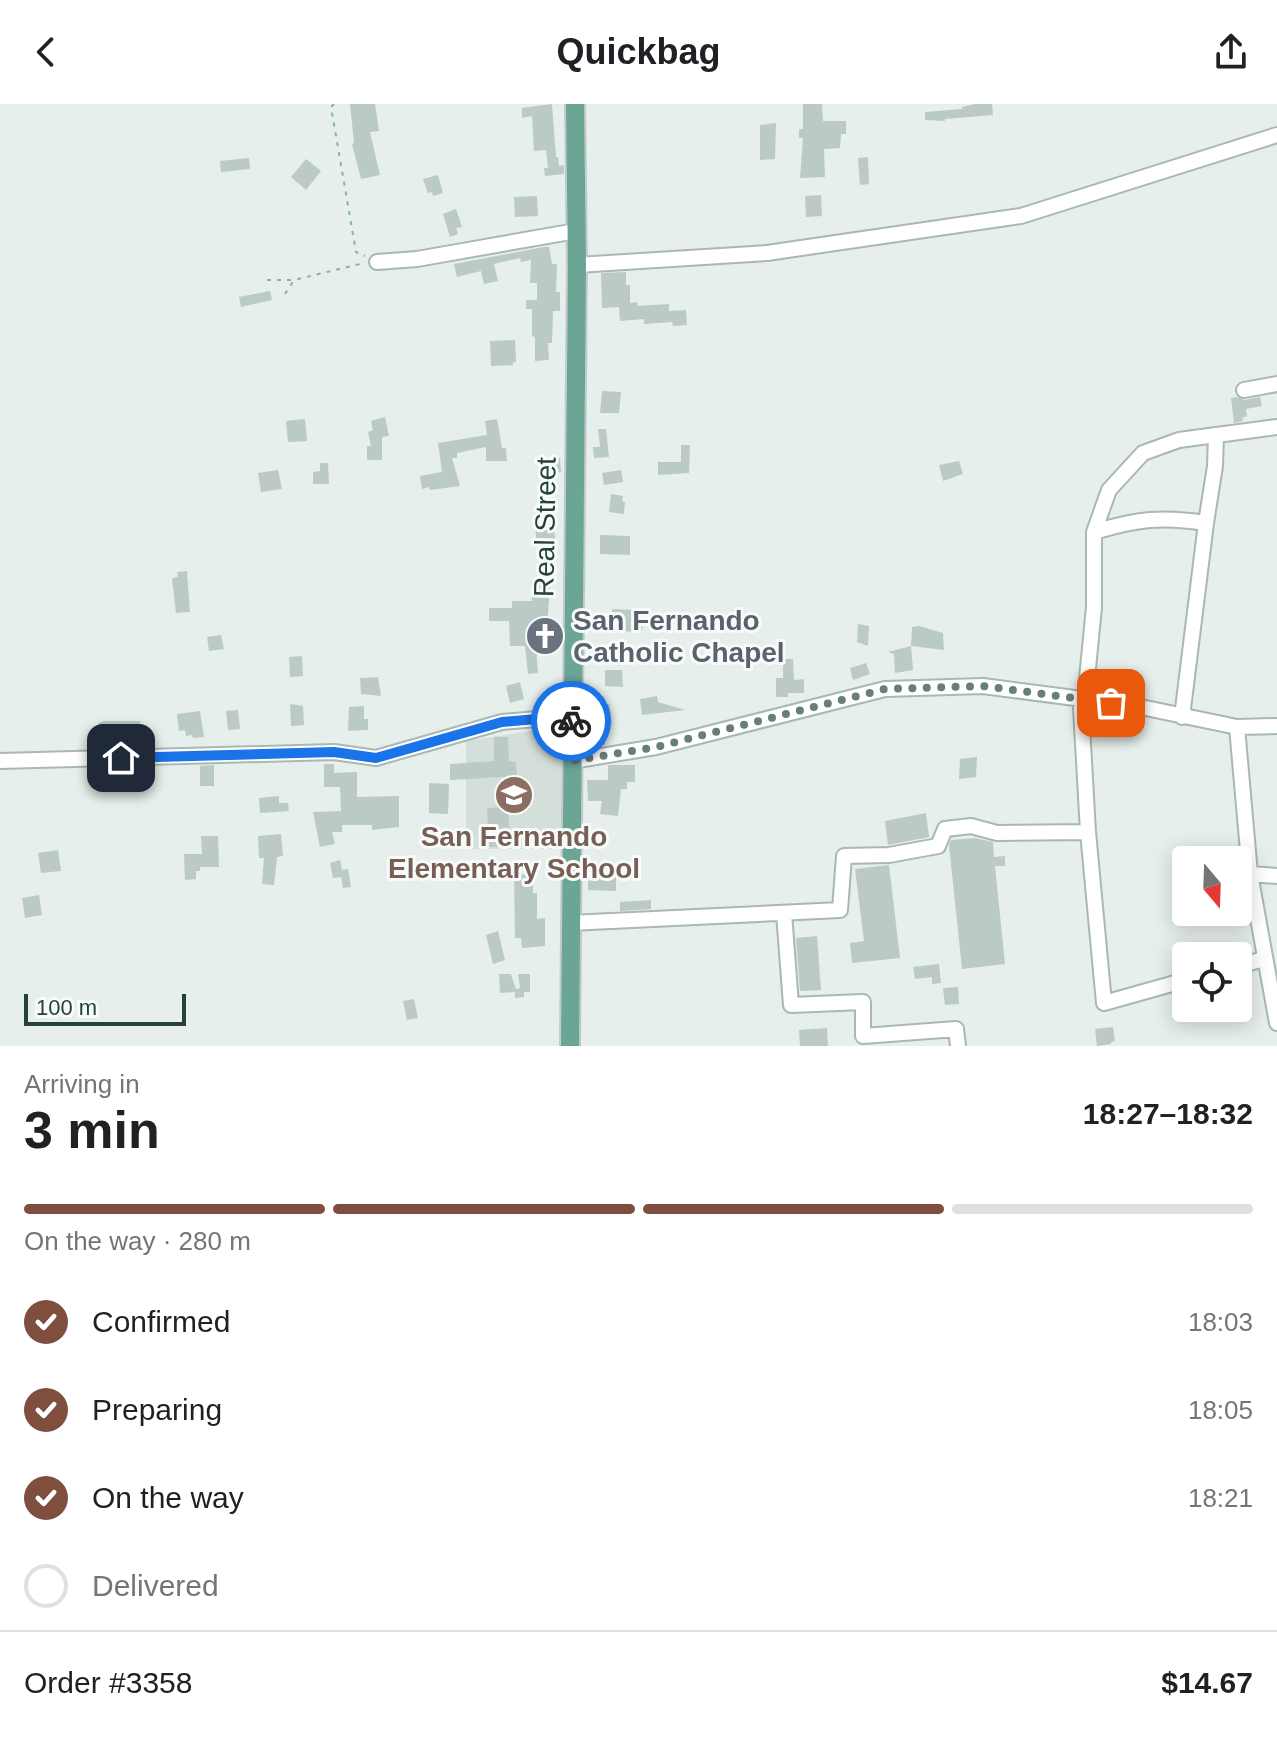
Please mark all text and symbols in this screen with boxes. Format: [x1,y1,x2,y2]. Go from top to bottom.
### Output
icon: back [24,30,68,74]
icon: share [1209,30,1253,74]
text: Quickbag [556,31,721,72]
street label: Real Street [528,456,562,597]
place label: San Fernando Catholic Chapel [573,605,785,668]
church icon: San Fernando Catholic Chapel [524,615,566,657]
pin [1077,669,1145,737]
courier [531,681,611,761]
icon: bag [1089,681,1133,725]
icon: bike [549,699,593,743]
pin [87,724,155,792]
icon: home [99,736,143,780]
school or university icon: San Fernando Elementary School [493,774,535,816]
place label: San Fernando Elementary School [388,821,640,884]
north arrow [1172,846,1252,926]
map controls [1172,846,1252,1022]
button: locate [1172,942,1252,1022]
scale bar [24,990,186,1026]
text: 100 m [36,995,97,1020]
text: Arriving in [24,1069,140,1099]
text: 18:27–18:32 [1083,1097,1253,1130]
text: 3 min [24,1101,160,1159]
text: On the way · 280 m [24,1226,251,1256]
icon: check [24,1300,68,1344]
text: Confirmed [92,1305,230,1338]
text: 18:03 [1188,1307,1253,1337]
icon: check [24,1388,68,1432]
text: Preparing [92,1393,222,1426]
text: 18:05 [1188,1395,1253,1425]
icon: check [24,1476,68,1520]
text: On the way [92,1481,244,1514]
text: 18:21 [1188,1483,1253,1513]
text: Delivered [92,1569,219,1602]
text: Order #3358 [24,1666,192,1699]
text: $14.67 [1161,1666,1253,1699]

